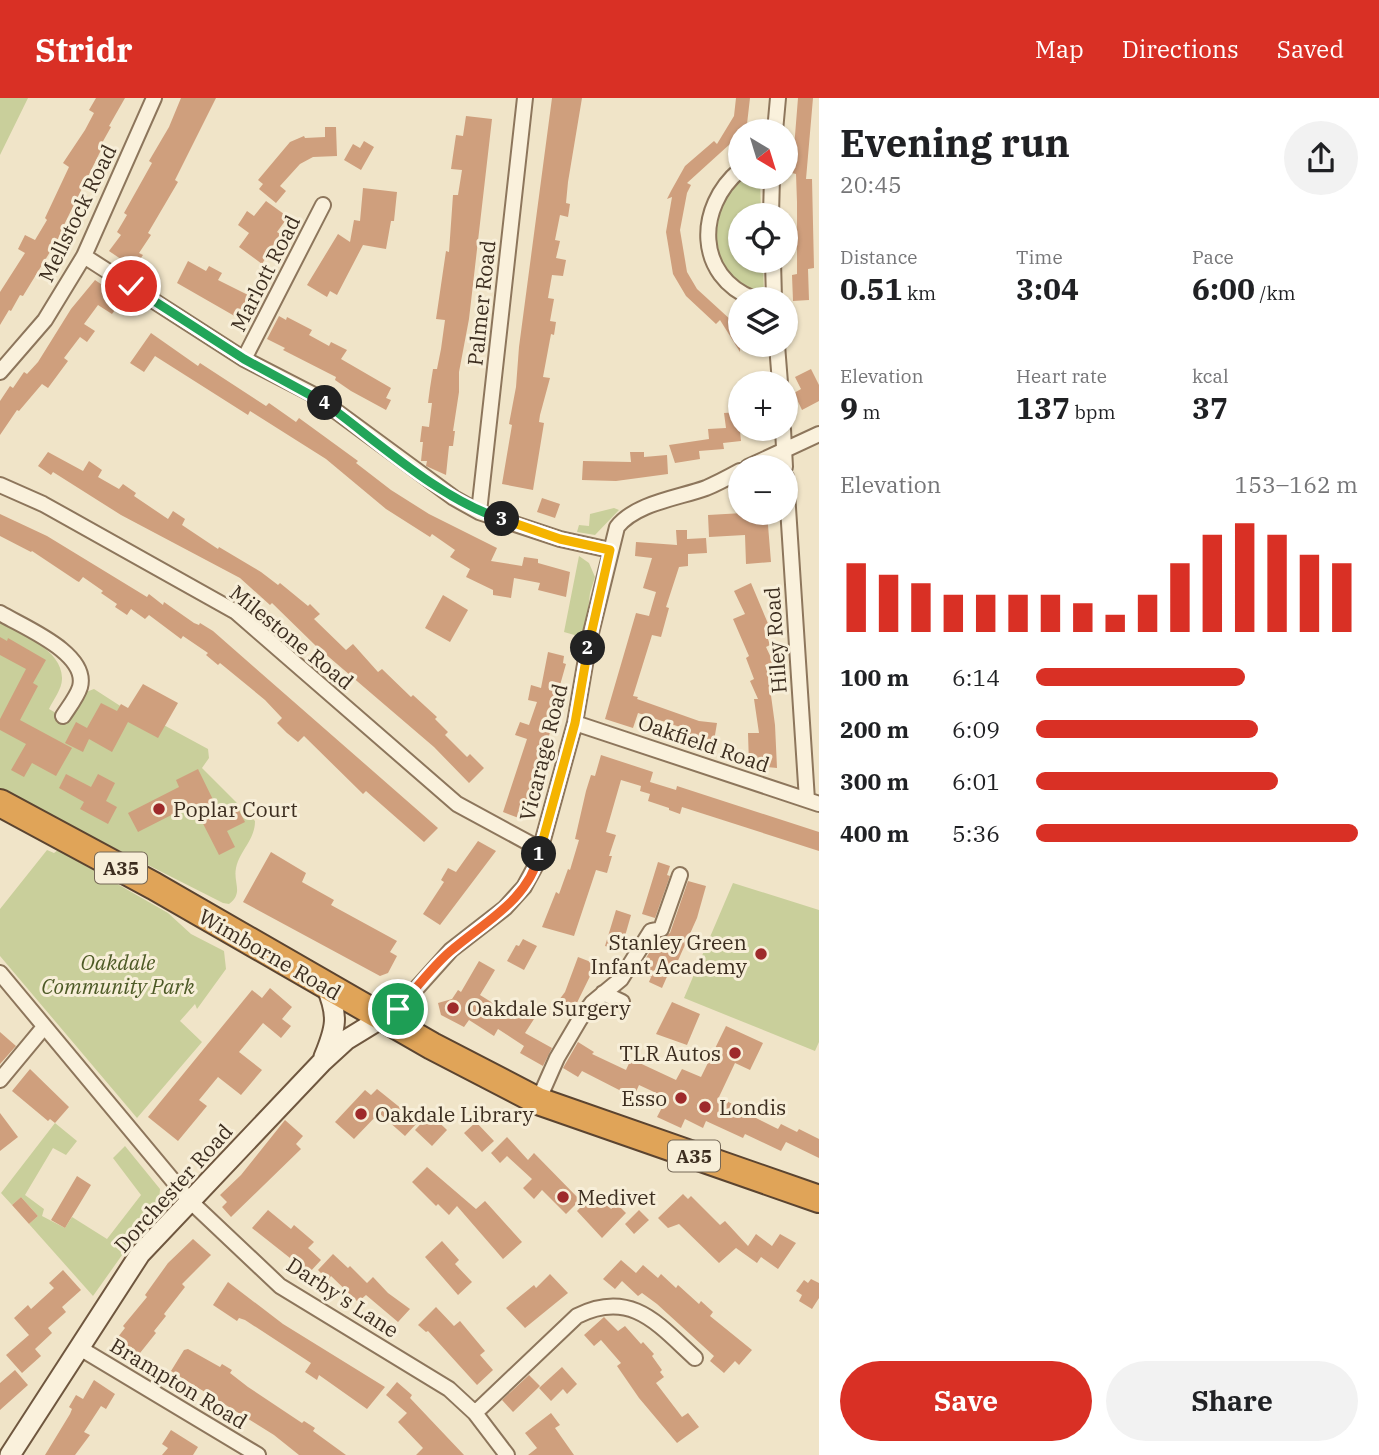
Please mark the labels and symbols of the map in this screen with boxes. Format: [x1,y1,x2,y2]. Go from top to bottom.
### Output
north arrow [728,119,798,189]
street label: Mellstock Road [32,139,123,286]
street label: Marlott Road [224,210,306,336]
street label: Palmer Road [460,239,502,367]
pin [101,256,161,316]
pin: 4 [308,386,342,420]
pin: 3 [484,502,520,536]
street label: Milestone Road [224,578,360,696]
street label: Hiley Road [757,586,793,694]
pin: 2 [570,630,606,666]
street label: Vicarage Road [512,680,574,824]
street label: Oakfield Road [635,707,774,779]
place label: Poplar Court [173,795,298,823]
marker: Poplar Court [151,801,167,817]
pin: 1 [522,836,556,872]
road number: A35 [95,852,147,884]
street label: Wimborne Road [194,902,347,1006]
place label: Stanley Green Infant Academy [590,928,748,980]
marker: Stanley Green Infant Academy [753,946,769,962]
park label: Oakdale Community Park [41,948,196,1000]
pin [368,979,428,1039]
place label: Oakdale Surgery [467,994,631,1022]
marker: Oakdale Surgery [445,1000,461,1016]
place label: TLR Autos [619,1039,721,1067]
marker: TLR Autos [727,1045,743,1061]
place label: Esso [621,1084,667,1112]
marker: Esso [673,1090,689,1106]
place label: Londis [719,1093,786,1121]
marker: Londis [697,1099,713,1115]
place label: Oakdale Library [375,1100,534,1128]
marker: Oakdale Library [353,1106,369,1122]
street label: Dorchester Road [108,1117,238,1258]
road number: A35 [668,1140,720,1172]
place label: Medivet [577,1183,656,1211]
marker: Medivet [555,1189,571,1205]
street label: Darby's Lane [281,1250,405,1344]
street label: Brampton Road [105,1331,253,1435]

